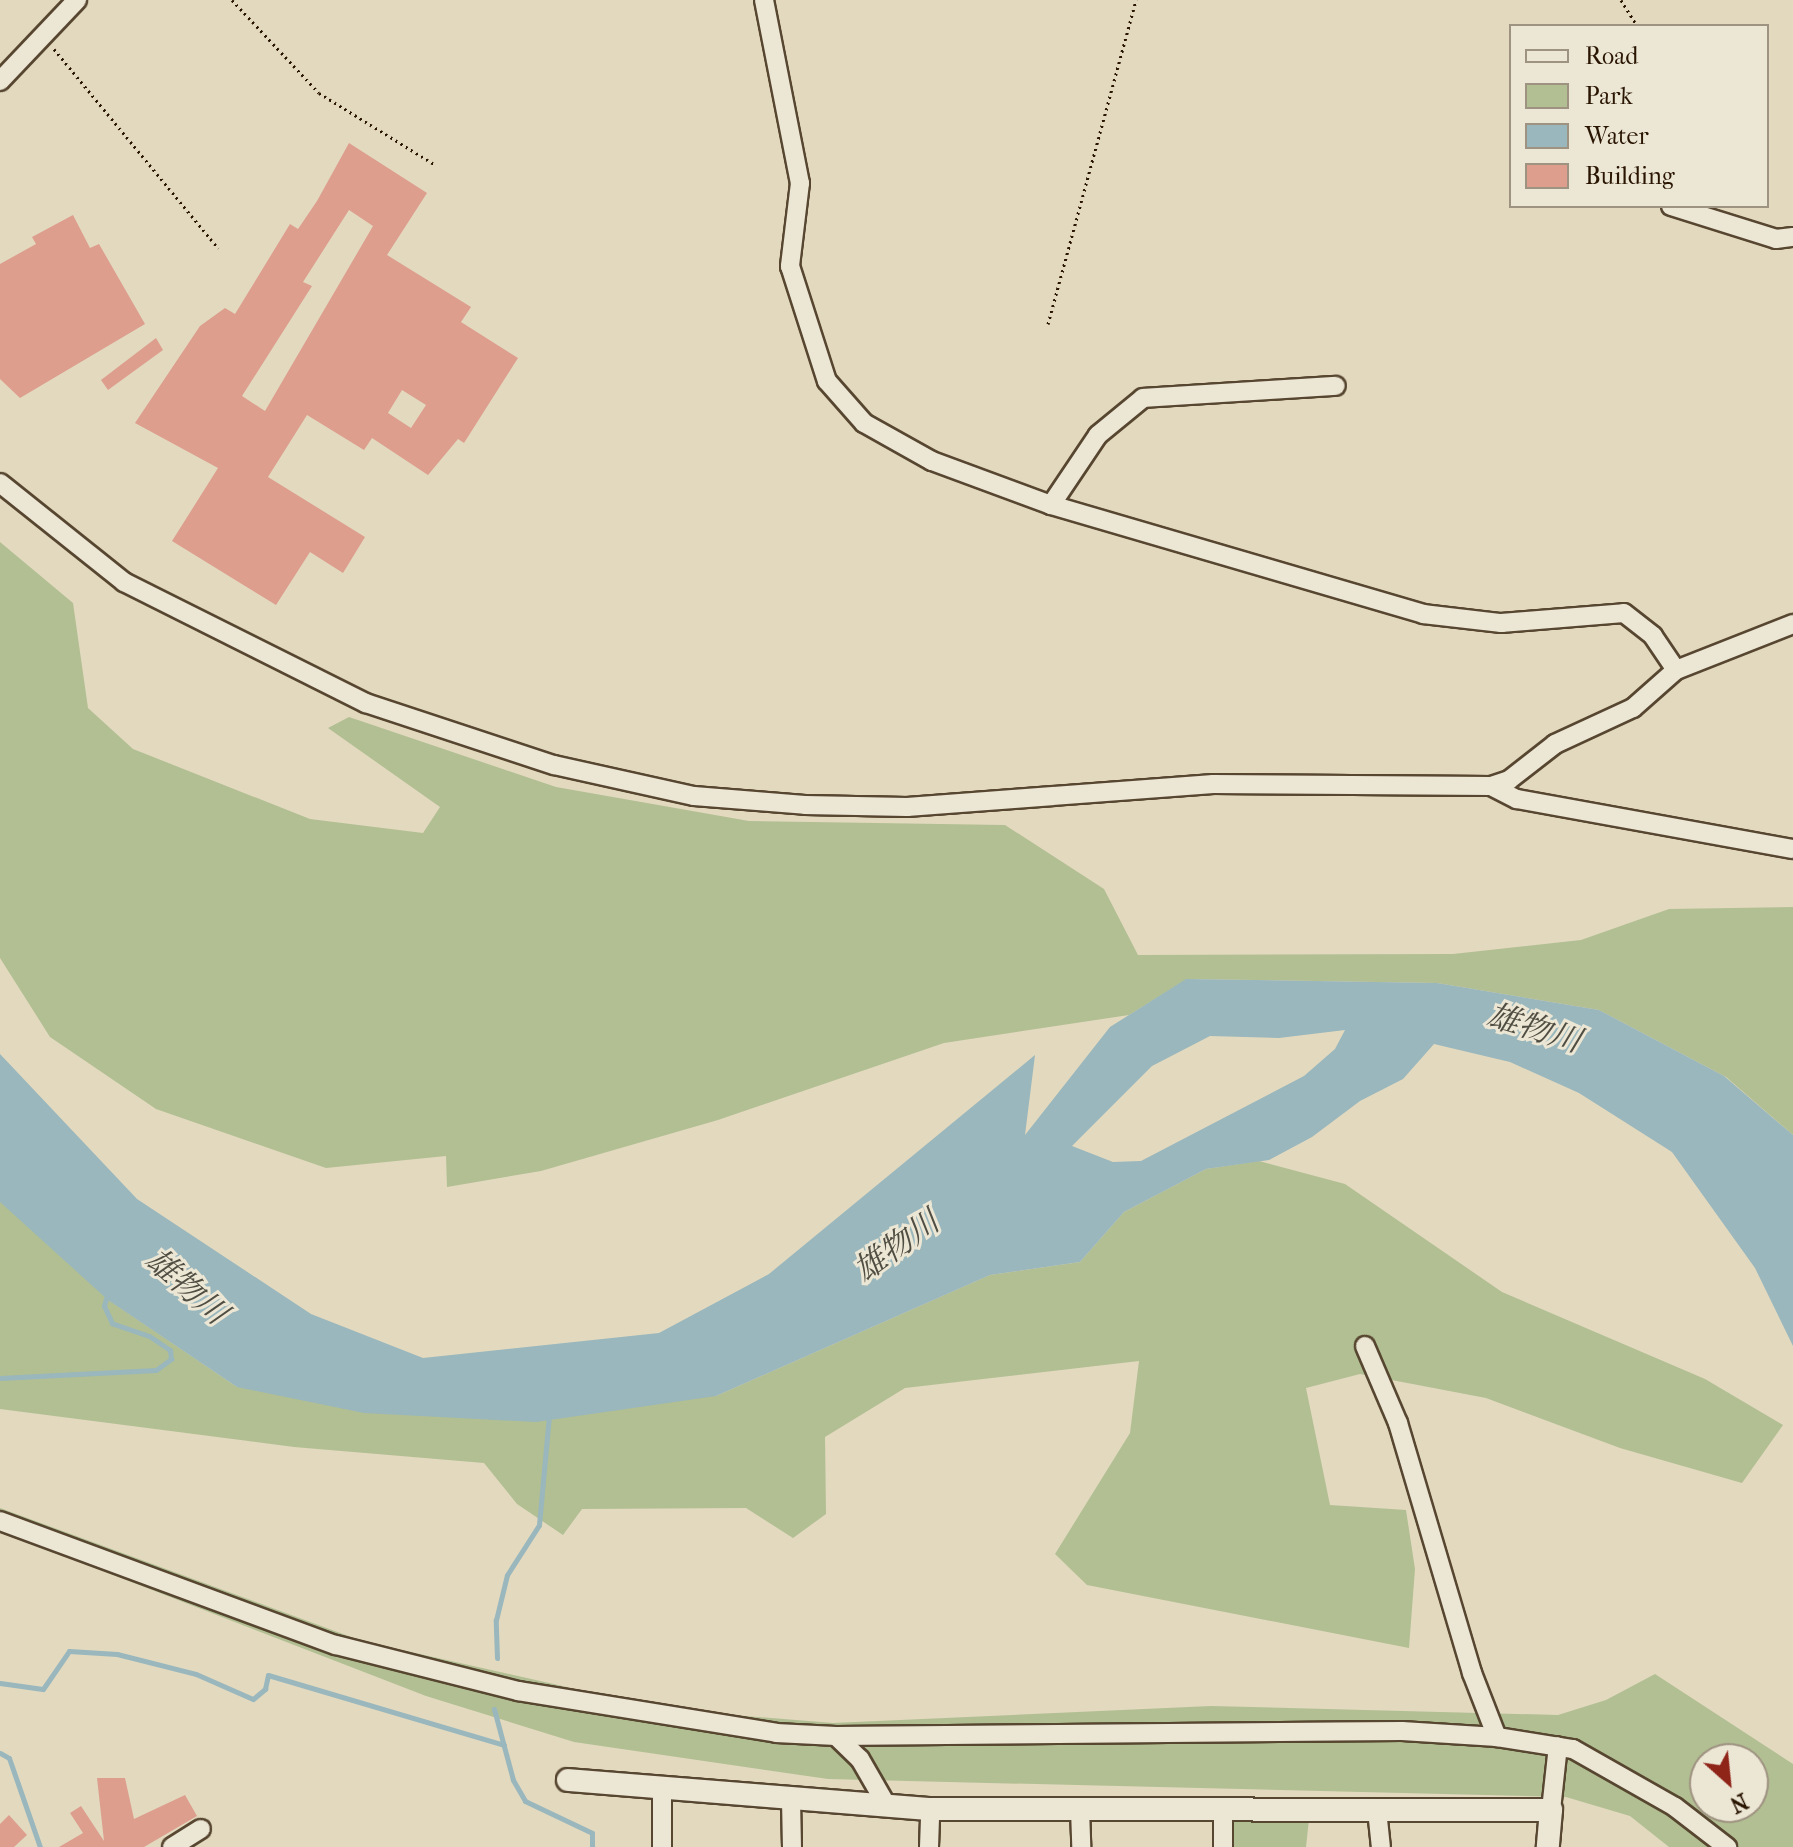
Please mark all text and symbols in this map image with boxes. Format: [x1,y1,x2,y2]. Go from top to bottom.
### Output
legend [1509,24,1769,208]
text: Road [1585,42,1638,70]
text: Park [1585,82,1633,110]
text: Water [1585,122,1649,150]
text: Building [1585,162,1675,190]
water label: 雄物川 [1482,997,1586,1061]
water label: 雄物川 [847,1203,947,1291]
water label: 雄物川 [137,1241,235,1333]
north arrow [1689,1743,1769,1823]
text: N [1726,1787,1752,1818]

